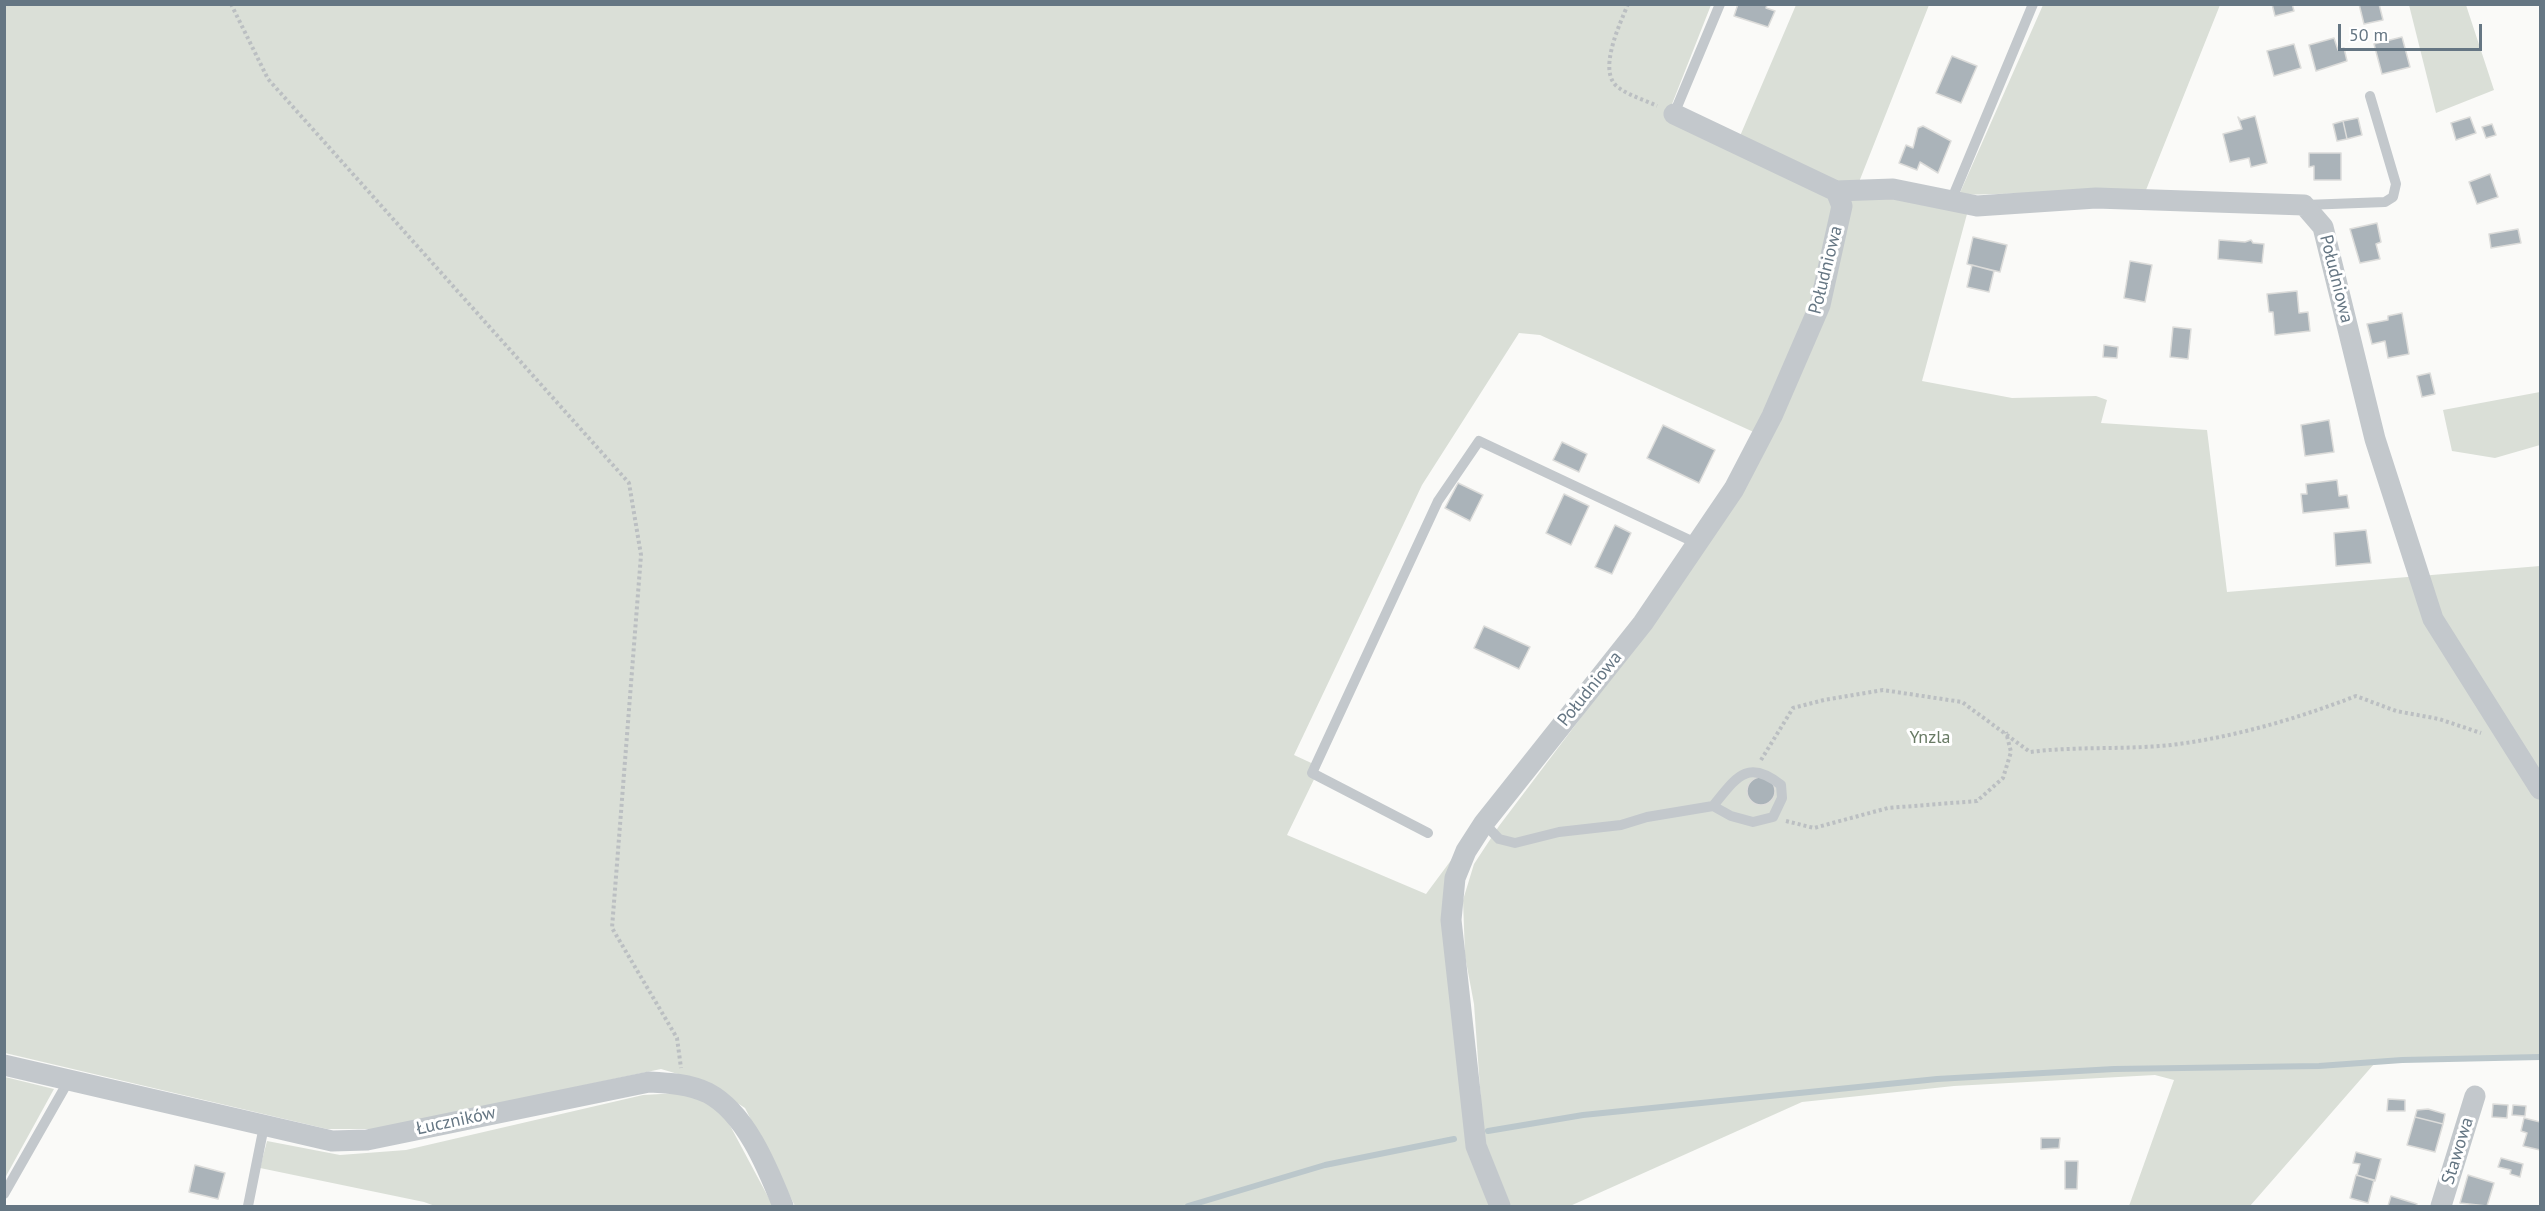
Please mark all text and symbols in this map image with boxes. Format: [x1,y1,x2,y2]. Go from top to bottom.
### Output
scale bar [2341,12,2485,50]
text: 50 m [2349,23,2388,46]
street label: Południowa [1805,224,1847,316]
street label: Południowa [2315,233,2357,325]
street label: Południowa [1553,647,1627,731]
park label: Ynzla [1910,727,1950,749]
street label: Łuczników [414,1102,498,1140]
street label: Stawowa [2438,1115,2478,1187]

